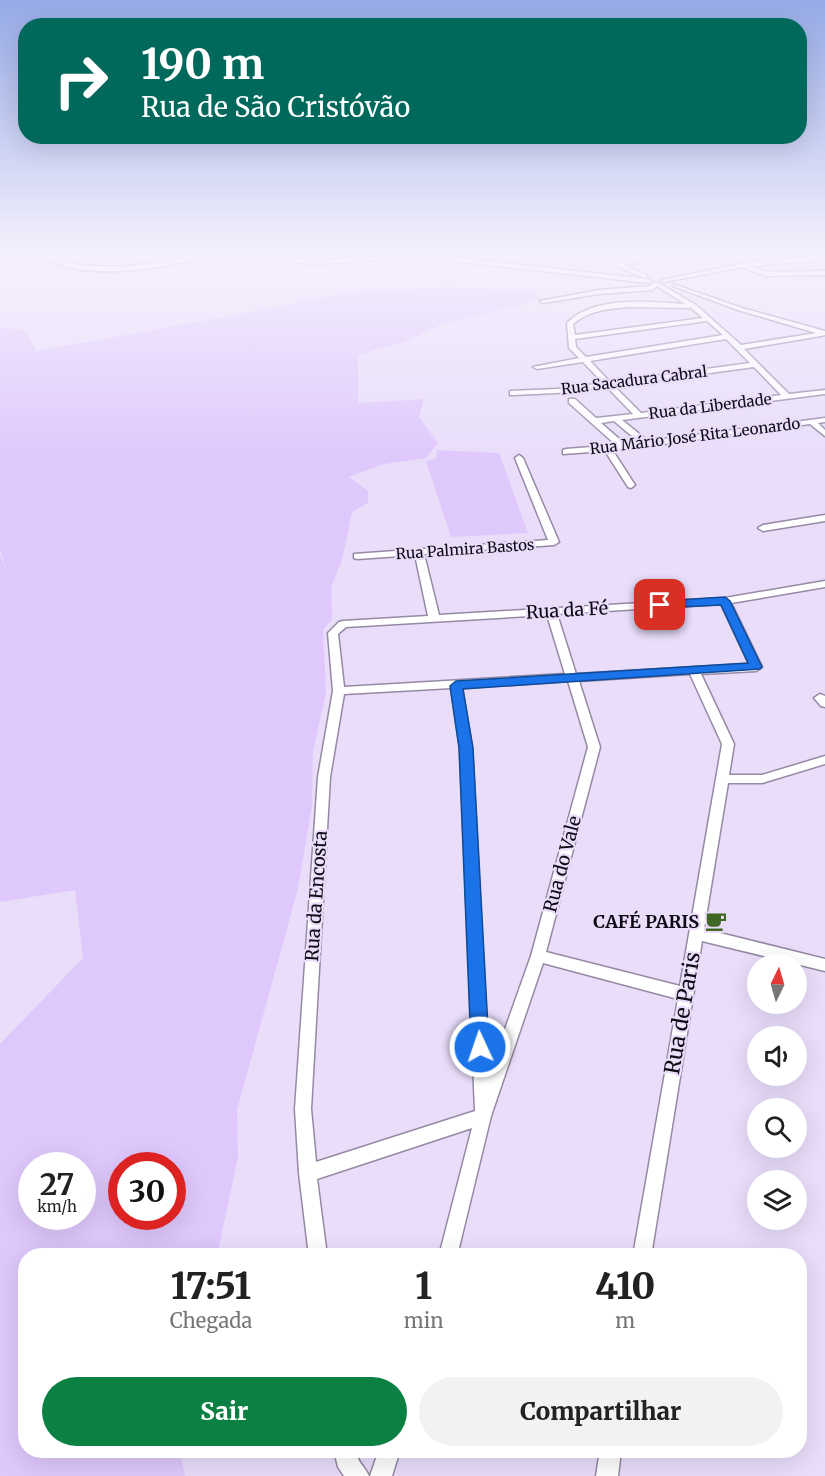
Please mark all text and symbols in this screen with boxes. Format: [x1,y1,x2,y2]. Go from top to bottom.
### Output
text: 190 m [141,38,264,90]
icon: right [42,42,120,120]
text: Rua de São Cristóvão [141,90,410,124]
street label: Rua Sacadura Cabral [560,362,708,398]
street label: Rua da Liberdade [647,389,773,423]
street label: Rua Mário José Rita Leonardo [589,414,802,458]
street label: Rua Palmira Bastos [395,535,535,563]
pin [634,579,685,630]
icon: arrive [643,588,676,621]
street label: Rua da Fé [525,596,609,624]
street label: Rua do Vale [538,813,586,915]
street label: Rua da Encosta [300,830,332,962]
cafe icon: CAFÉ PARIS [704,909,728,933]
place label: CAFÉ PARIS [593,910,699,933]
street label: Rua de Paris [658,950,706,1076]
north arrow [747,954,807,1014]
map controls [747,954,807,1230]
position arrow [448,1015,512,1079]
button: sound [747,1026,807,1086]
button: search [747,1098,807,1158]
speed limit sign: 30 [108,1152,186,1230]
text: 27 [40,1165,74,1203]
button: layers [747,1170,807,1230]
text: km/h [37,1197,77,1216]
text: 17:51 [171,1264,251,1309]
text: 1 [415,1264,432,1309]
text: 410 [595,1264,655,1309]
text: Chegada [170,1308,252,1333]
text: min [404,1308,443,1333]
text: m [615,1308,635,1333]
button: Sair [42,1377,407,1446]
button: Compartilhar [419,1377,783,1446]

